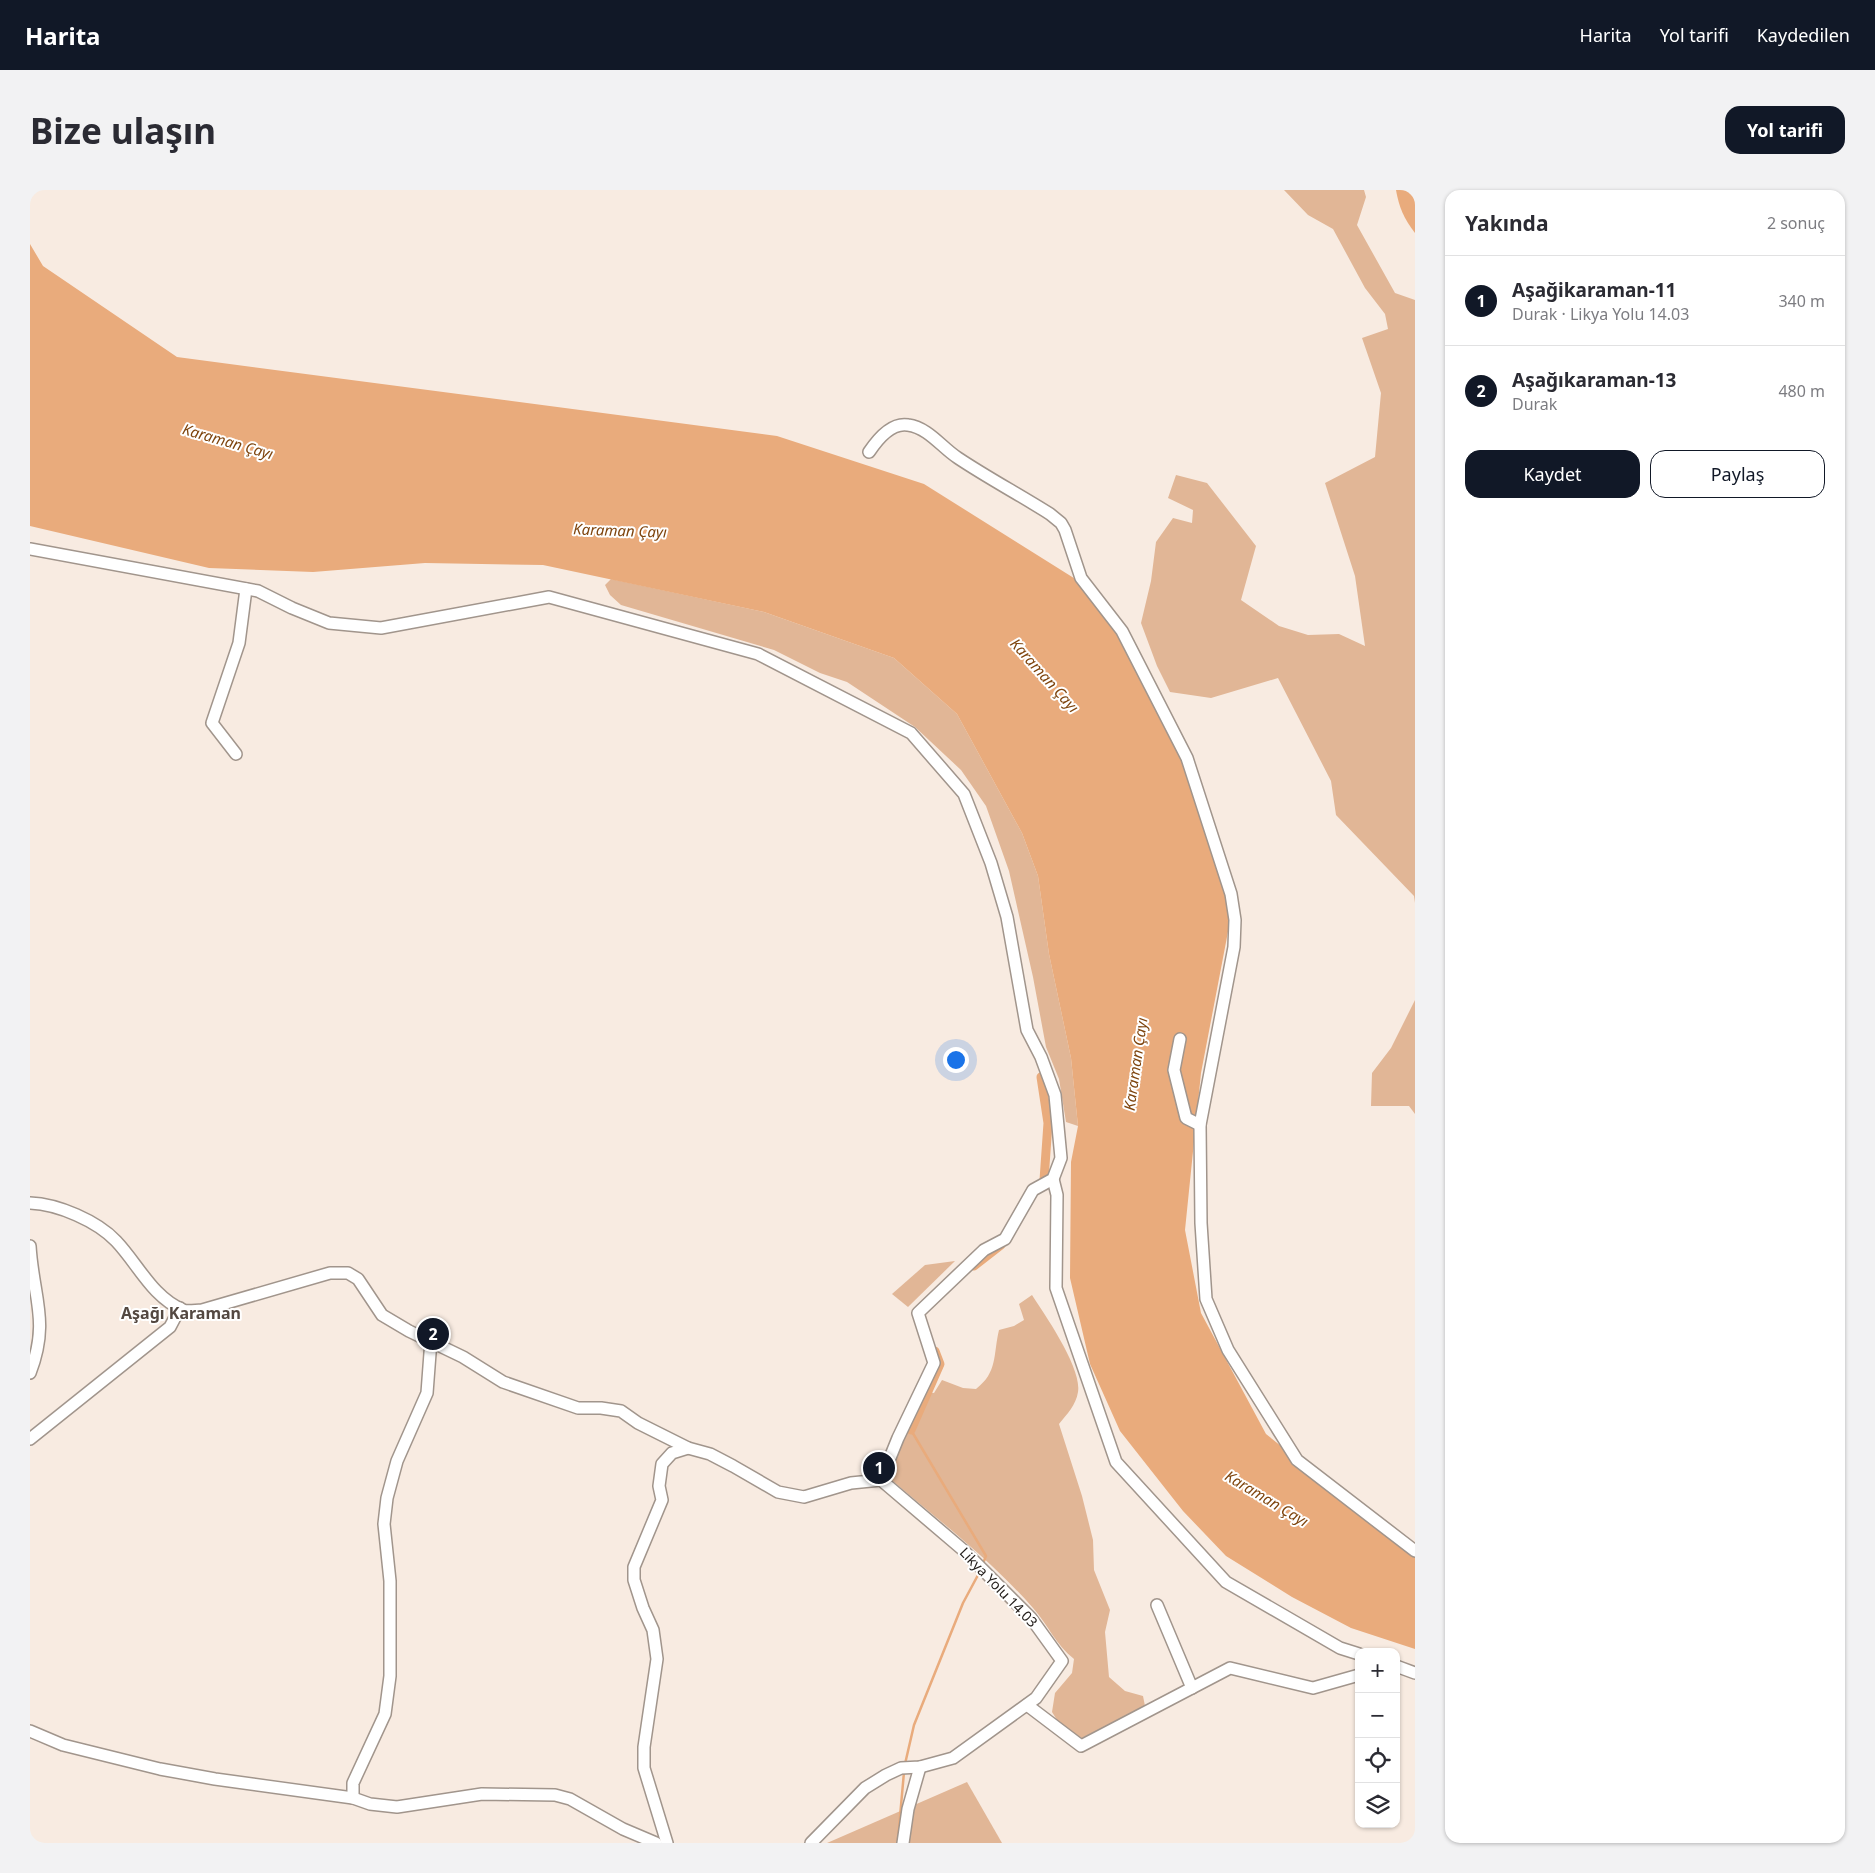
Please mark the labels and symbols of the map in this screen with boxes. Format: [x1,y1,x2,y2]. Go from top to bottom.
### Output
water label: Karaman Çayı [180,418,276,464]
water label: Karaman Çayı [573,518,667,542]
water label: Karaman Çayı [1006,634,1084,717]
water label: Karaman Çayı [1119,1016,1151,1112]
your location [943,1047,969,1073]
district label: Aşağı Karaman [121,1302,241,1324]
pin: 2 [417,1315,449,1353]
pin: 1 [863,1449,895,1487]
water label: Karaman Çayı [1222,1465,1312,1531]
street label: Likya Yolu 14.03 [956,1543,1042,1631]

